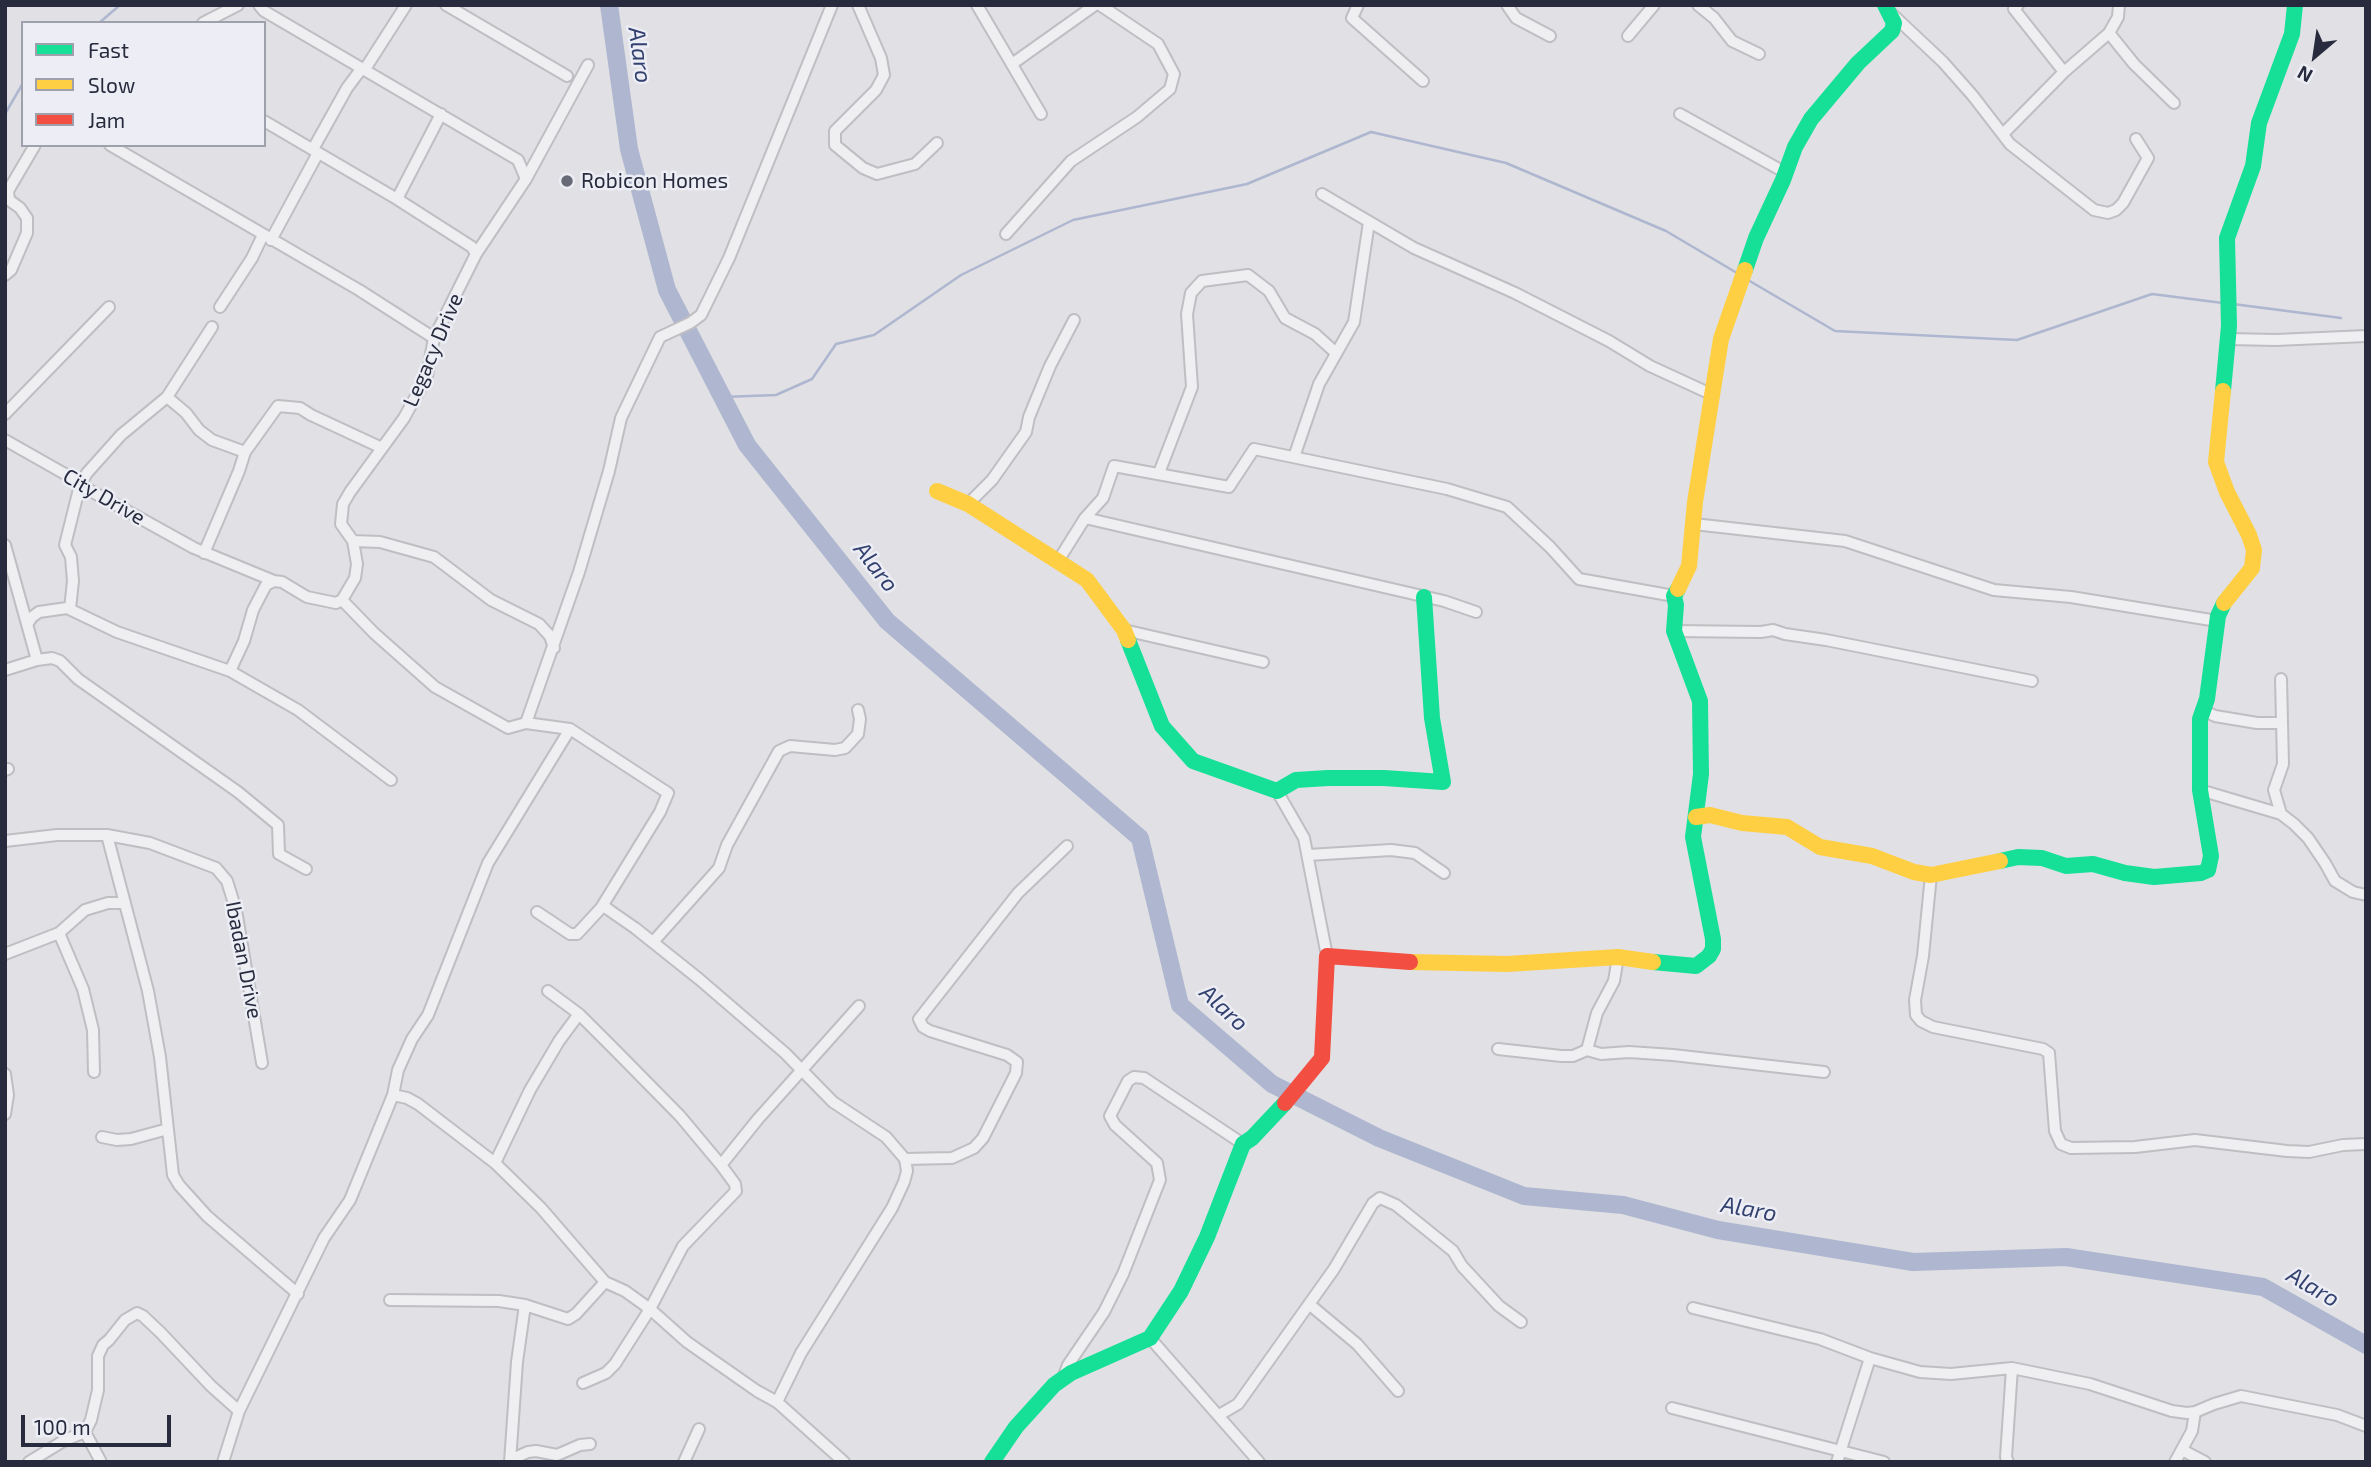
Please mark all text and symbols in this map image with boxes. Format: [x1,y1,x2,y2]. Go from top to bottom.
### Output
legend [21,21,266,147]
north arrow [2280,21,2350,91]
water label: Alaro [622,25,658,85]
text: Fast [88,37,129,62]
text: N [2293,61,2316,88]
text: Slow [88,72,135,97]
text: Jam [88,107,125,132]
place label: Robicon Homes [581,168,728,194]
marker: Robicon Homes [559,173,575,189]
street label: Legacy Drive [398,289,468,411]
street label: City Drive [58,463,150,531]
water label: Alaro [848,536,904,598]
street label: Ibadan Drive [220,899,268,1021]
water label: Alaro [1194,979,1254,1037]
water label: Alaro [1719,1191,1779,1227]
water label: Alaro [2282,1261,2344,1313]
scale bar [24,1400,175,1444]
text: 100 m [34,1414,91,1439]

